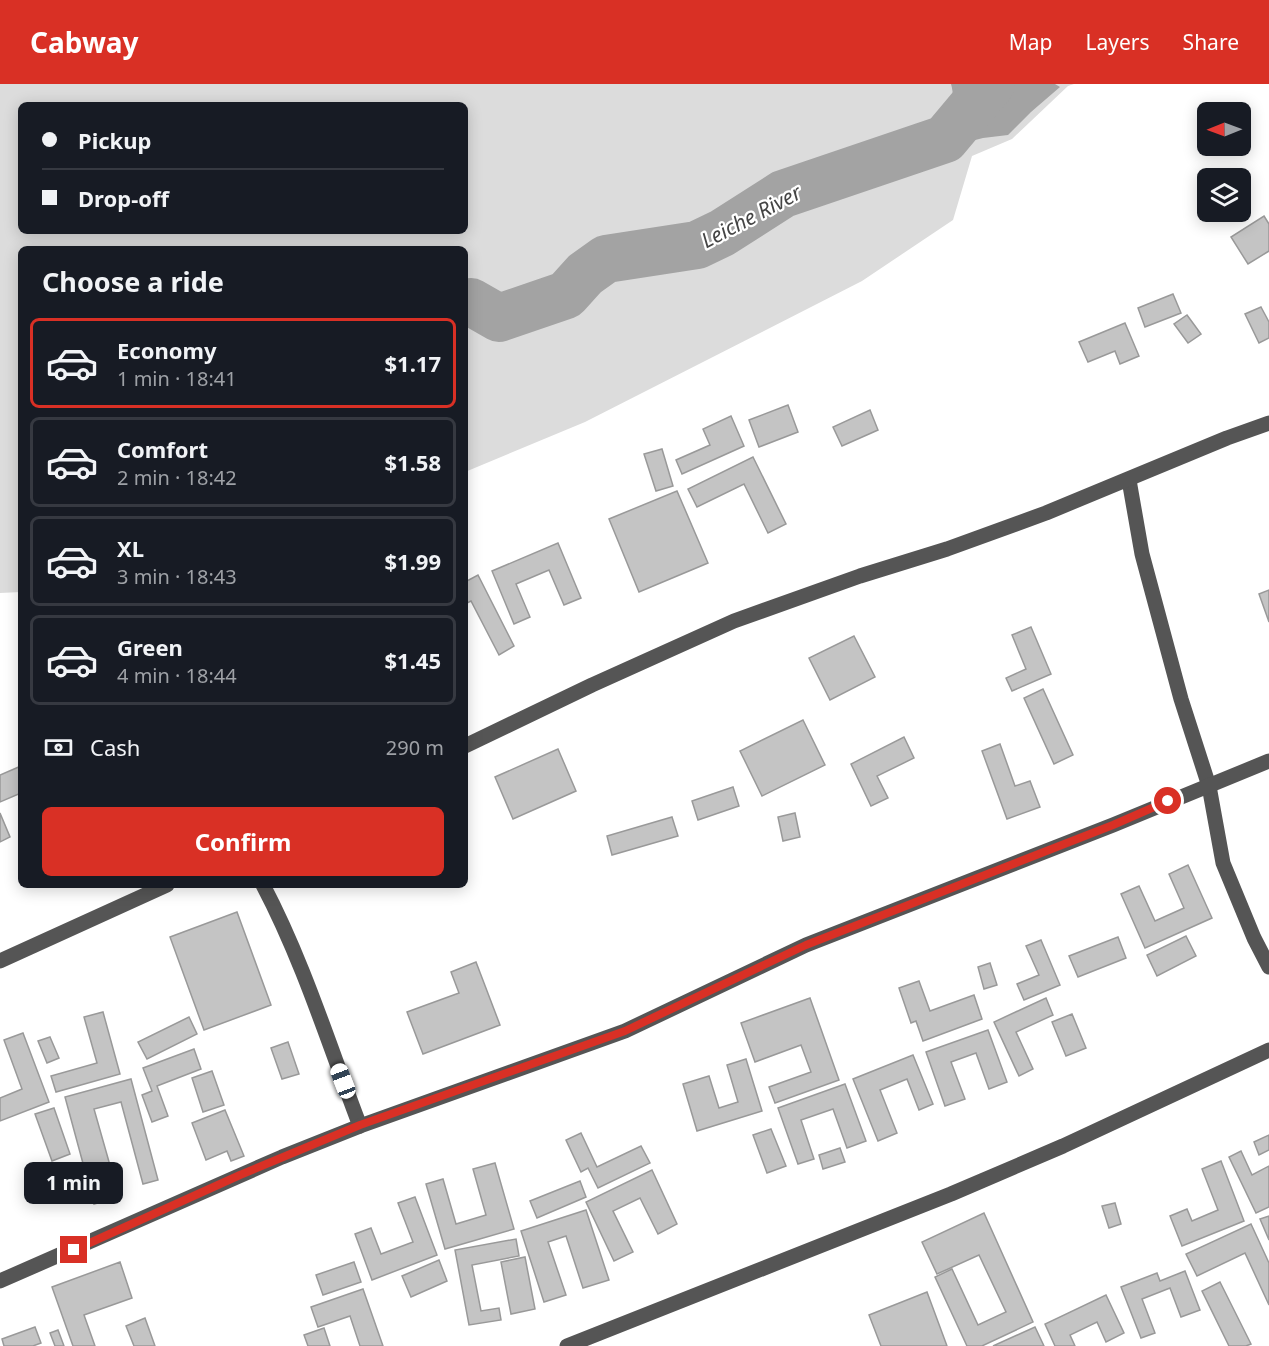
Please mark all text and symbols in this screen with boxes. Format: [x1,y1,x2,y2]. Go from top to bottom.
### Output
text: Cabway [30,23,139,61]
text: Map [1009,28,1053,56]
text: Layers [1086,28,1150,56]
text: Share [1183,28,1239,56]
north arrow [1197,102,1251,156]
map controls [1197,102,1251,222]
text: Pickup [78,125,151,155]
button: layers [1197,168,1251,222]
water label: Leiche River [696,177,807,254]
text: Drop-off [78,183,169,213]
text: Choose a ride [42,263,224,300]
text: Economy [117,335,216,365]
icon: car [45,336,99,390]
text: $1.17 [384,348,441,378]
text: 1 min · 18:41 [117,365,237,392]
text: Comfort [117,434,208,464]
icon: car [45,435,99,489]
text: $1.58 [384,447,441,477]
text: 2 min · 18:42 [117,464,237,491]
text: XL [117,533,144,563]
icon: car [45,534,99,588]
text: $1.99 [384,546,441,576]
text: 3 min · 18:43 [117,563,237,590]
text: Green [117,632,183,662]
icon: car [45,633,99,687]
text: $1.45 [384,645,441,675]
text: 4 min · 18:44 [117,662,237,689]
icon: cash [42,731,75,764]
text: Cash [90,732,140,762]
text: 290 m [386,734,444,761]
route start [1154,787,1181,814]
button: Confirm [42,807,444,876]
car [328,1061,358,1101]
callout: 1 min [25,1163,124,1205]
text: 1 min [46,1169,101,1196]
route end [60,1236,87,1263]

